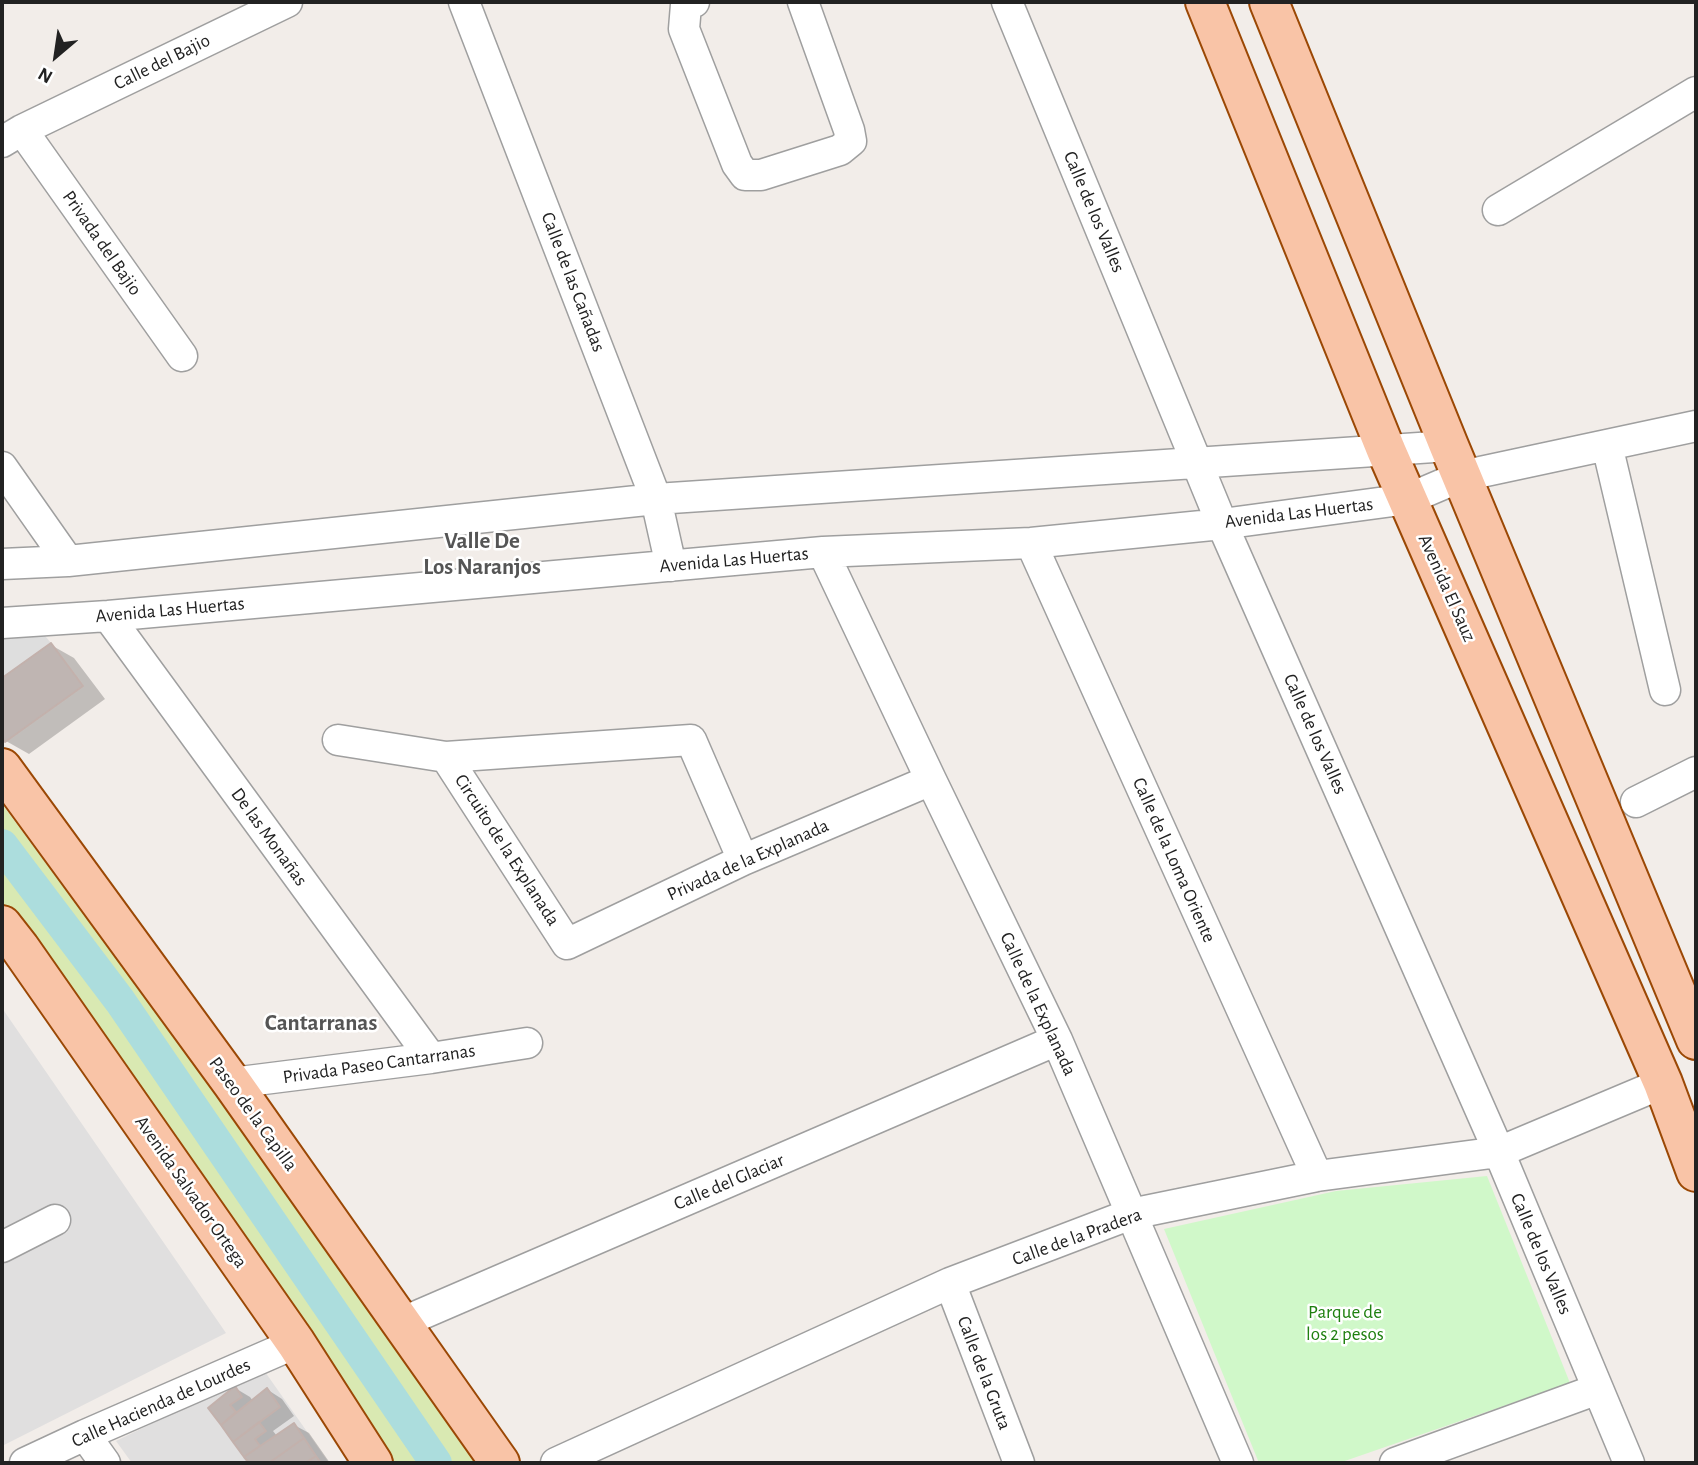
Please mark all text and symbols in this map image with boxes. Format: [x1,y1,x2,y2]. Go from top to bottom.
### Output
north arrow [21,21,91,91]
street label: Calle del Bajio [110,29,214,95]
text: N [35,63,56,86]
street label: Calle de los Valles [1058,148,1130,276]
street label: Privada del Bajio [57,186,147,300]
street label: Calle de las Cañadas [536,209,610,355]
street label: Avenida Las Huertas [1223,493,1375,533]
district label: Valle De Los Naranjos [423,527,541,581]
street label: Avenida El Sauz [1413,531,1481,645]
street label: Avenida Las Huertas [659,542,809,578]
street label: Avenida Las Huertas [95,592,245,628]
street label: Calle de los Valles [1278,670,1352,798]
street label: Circuito de la Explanada [449,770,565,930]
street label: Calle de la Loma Oriente [1127,774,1221,946]
street label: De las Monañas [226,784,312,890]
street label: Privada de la Explanada [664,814,832,906]
street label: Calle de la Explanada [995,929,1081,1079]
district label: Cantarranas [265,1009,377,1037]
street label: Privada Paseo Cantarranas [281,1039,477,1089]
street label: Paseo de la Capilla [204,1052,302,1176]
street label: Avenida Salvador Ortega [130,1112,252,1272]
street label: Calle del Glaciar [670,1149,788,1215]
street label: Calle de los Valles [1505,1190,1577,1318]
street label: Calle de la Pradera [1009,1203,1145,1271]
park label: Parque de los 2 pesos [1306,1301,1384,1345]
street label: Calle de la Gruta [952,1313,1016,1433]
street label: Calle Hacienda de Lourdes [68,1353,254,1453]

